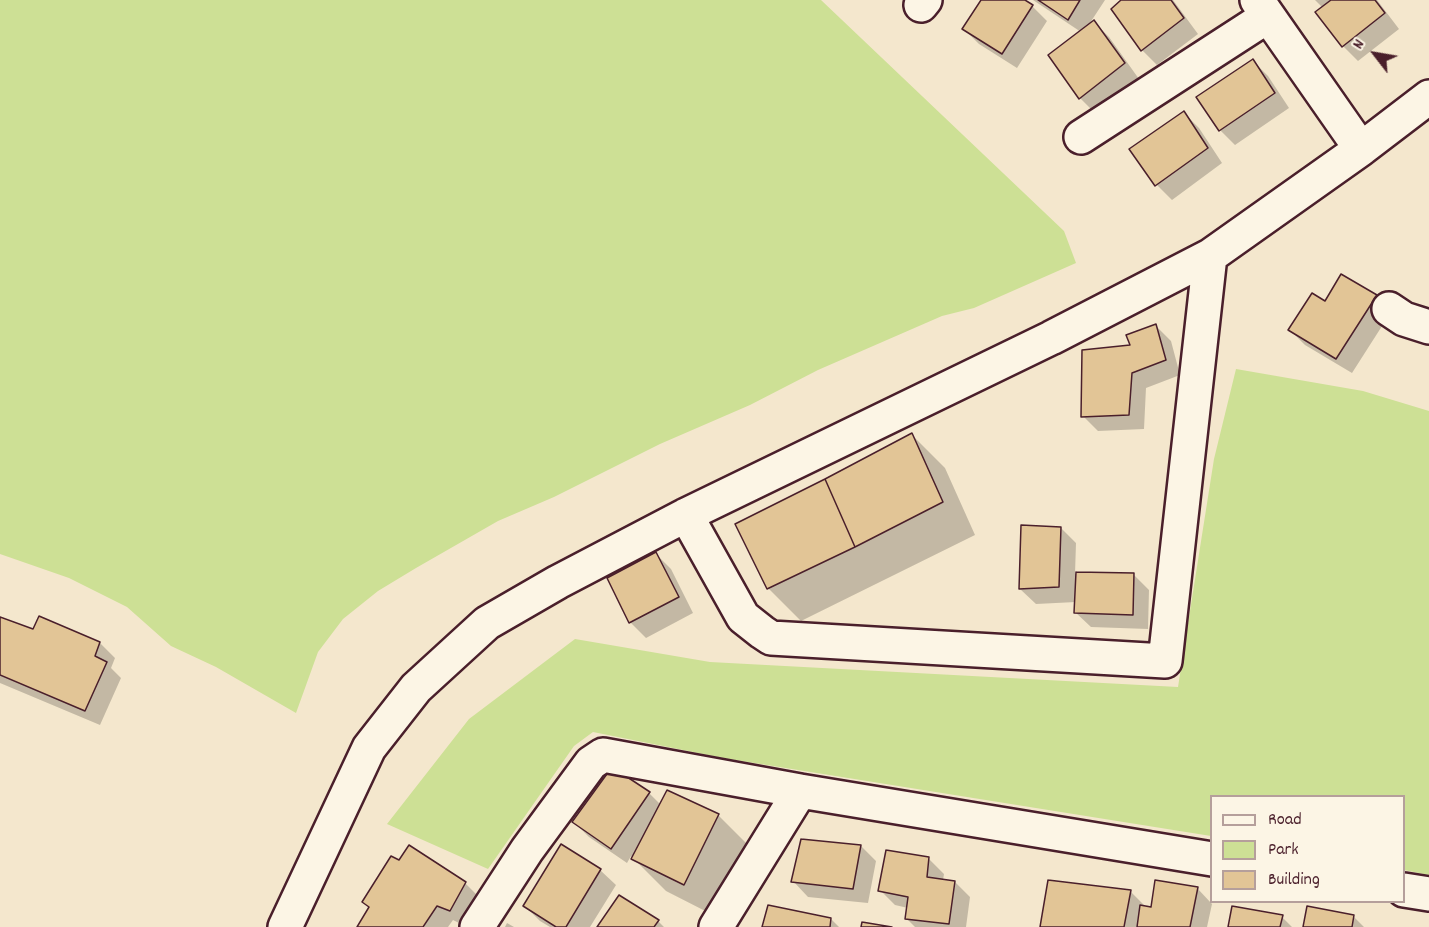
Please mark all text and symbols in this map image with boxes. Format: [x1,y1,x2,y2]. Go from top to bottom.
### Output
north arrow [1345,24,1405,84]
text: N [1347,35,1371,54]
legend [1210,795,1405,903]
text: Road [1268,808,1302,833]
text: Park [1268,838,1299,863]
text: Building [1268,868,1320,893]

